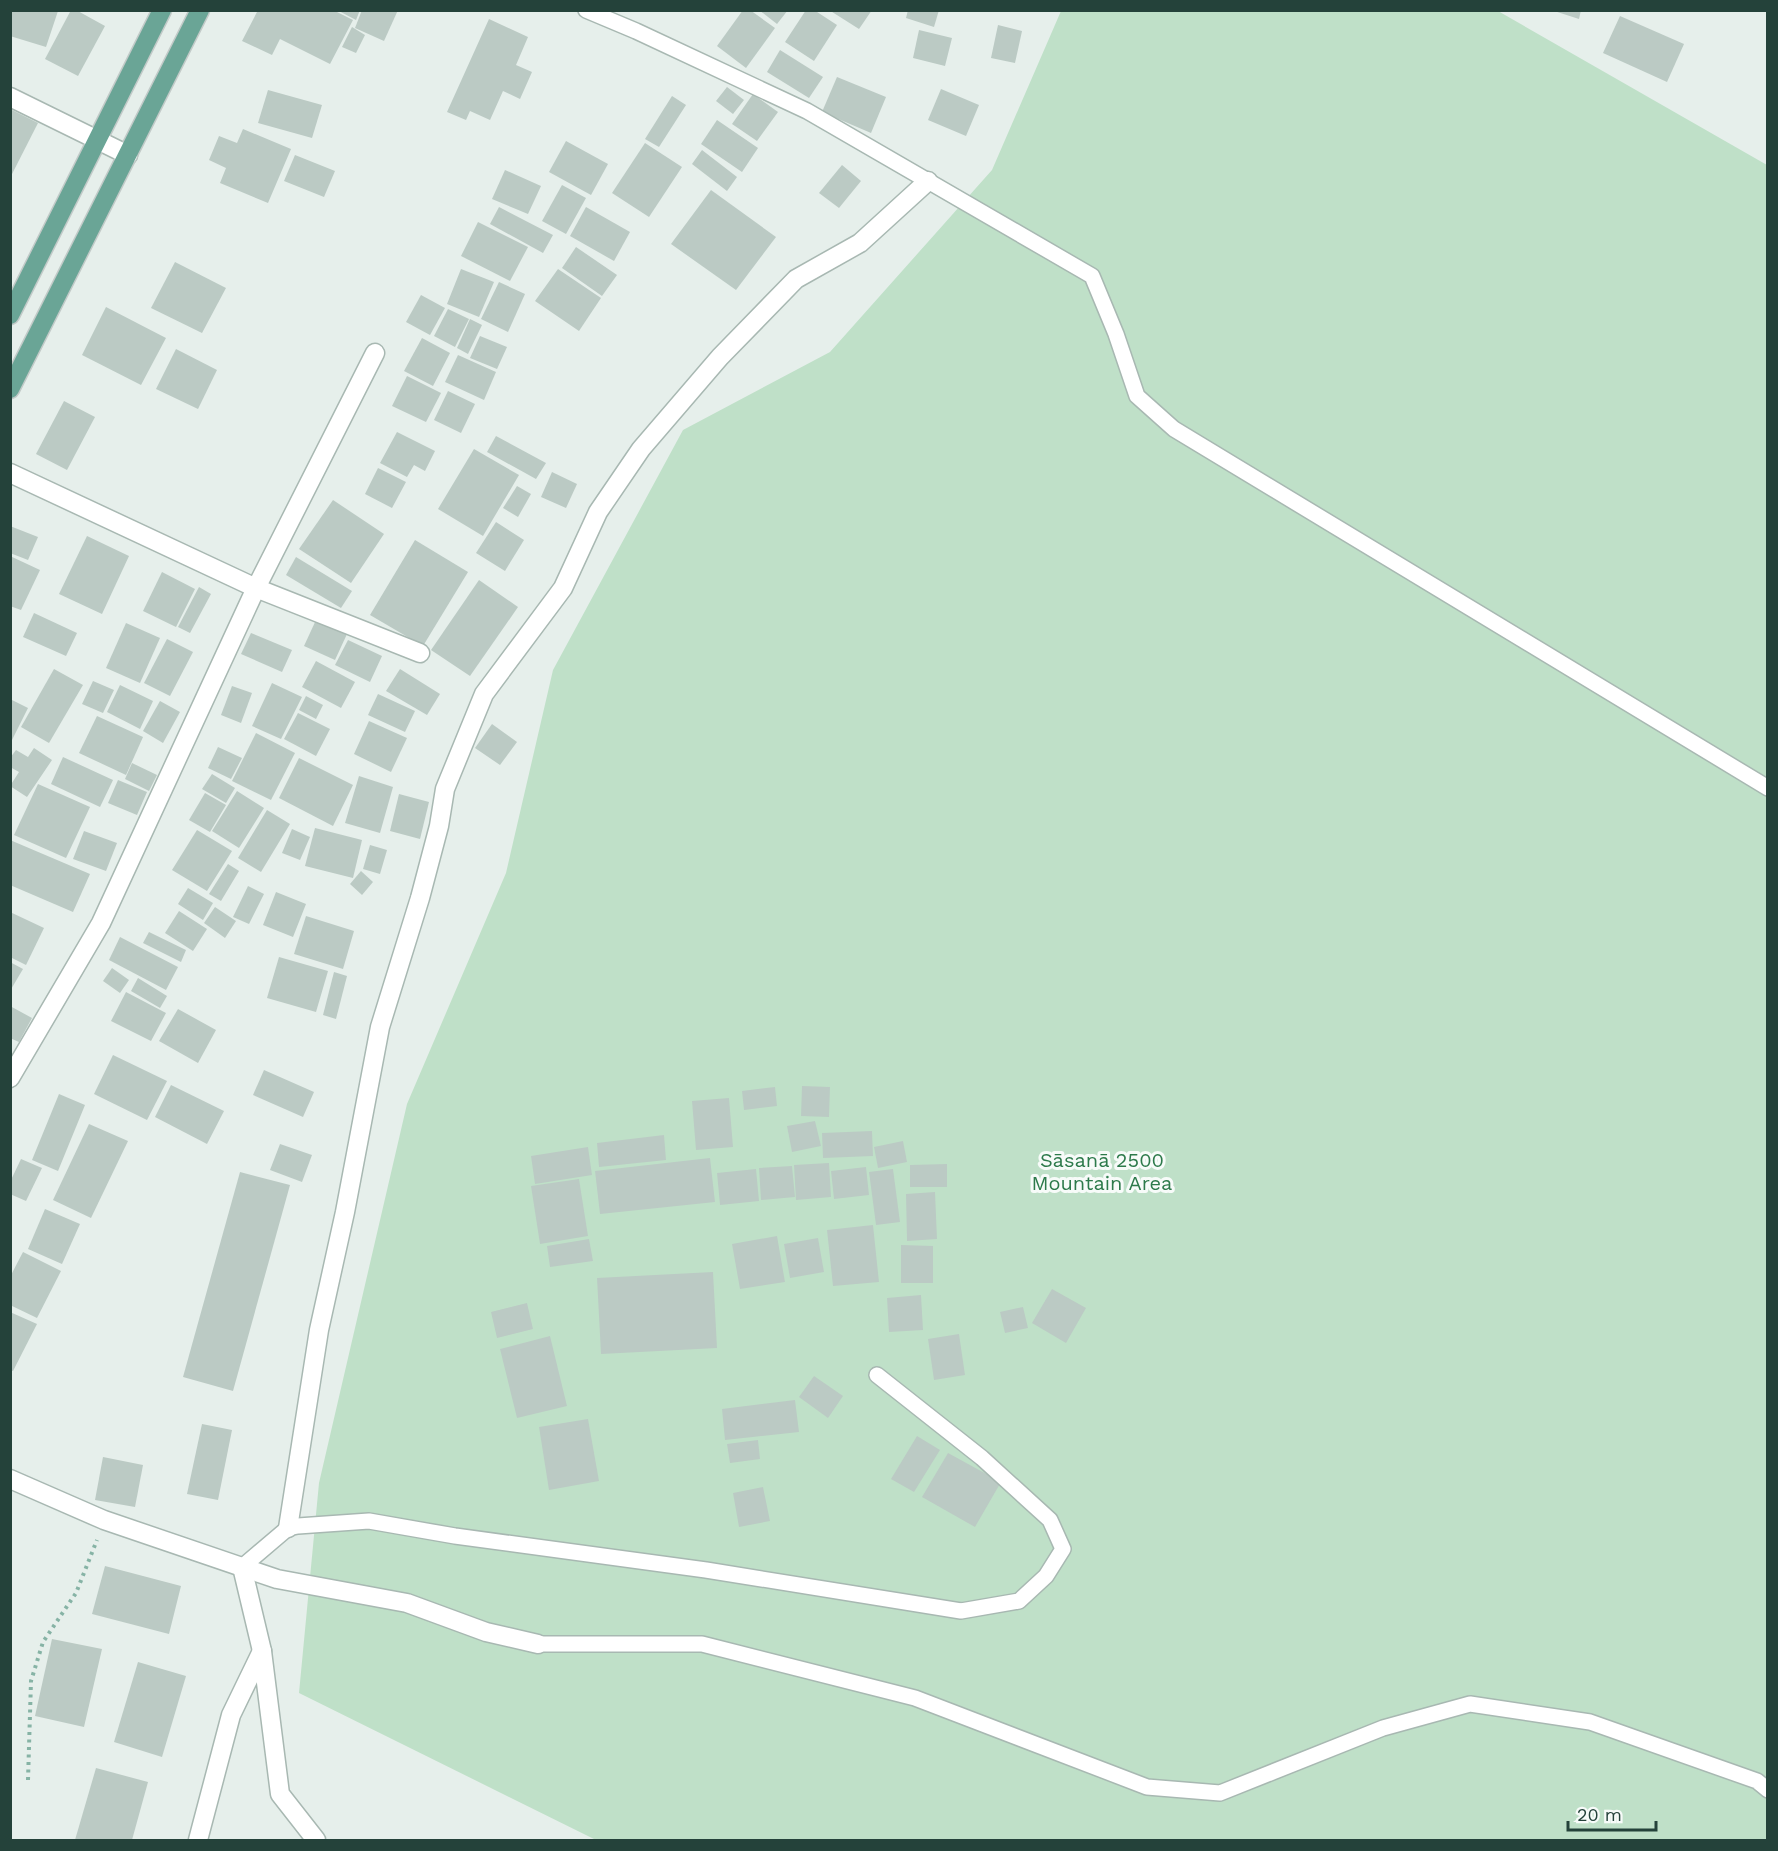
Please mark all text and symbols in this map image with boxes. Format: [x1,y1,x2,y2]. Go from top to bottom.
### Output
park label: Sāsanā 2500 Mountain Area [1032,1148,1172,1195]
scale bar [1568,1794,1656,1832]
text: 20 m [1577,1804,1622,1825]

